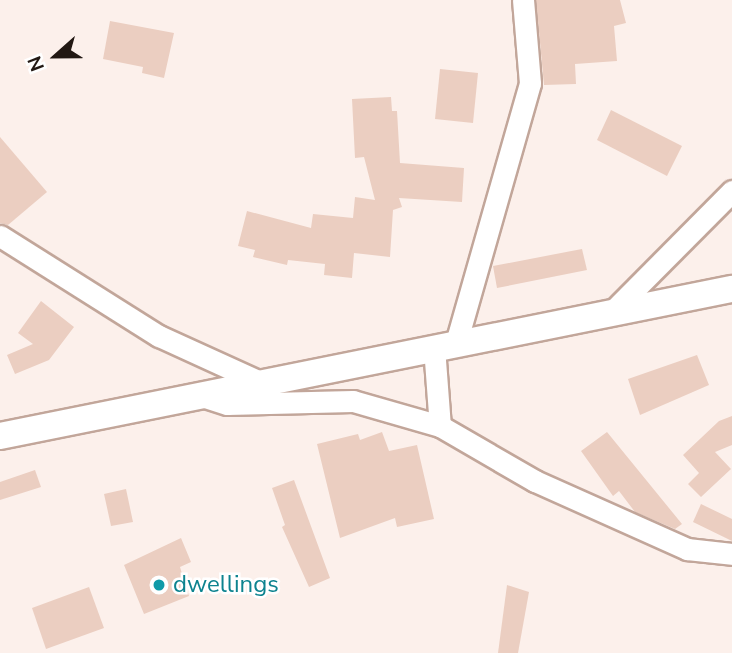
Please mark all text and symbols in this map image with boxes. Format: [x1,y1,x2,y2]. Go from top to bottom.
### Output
north arrow [21,21,91,91]
text: N [22,52,51,75]
place label: dwellings [173,571,279,599]
marker: dwellings [151,577,167,593]

